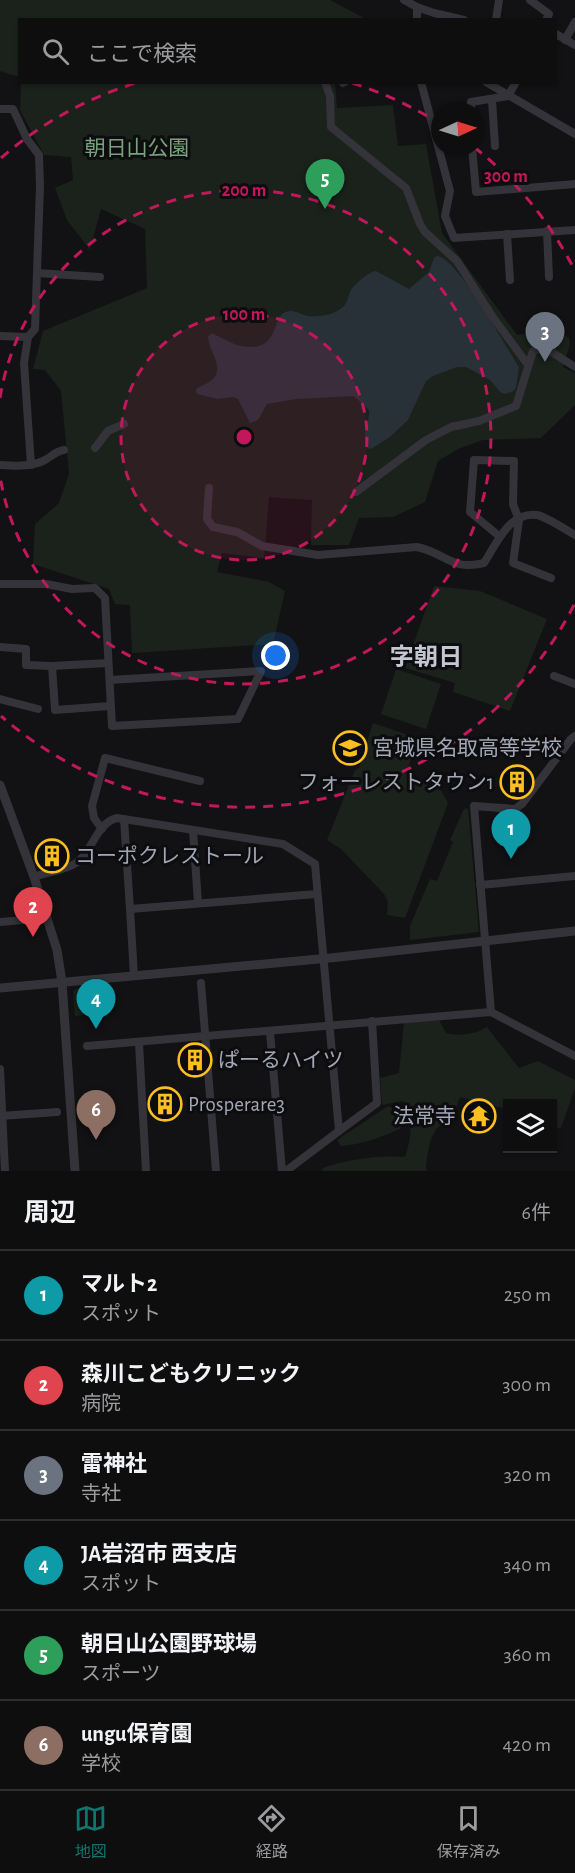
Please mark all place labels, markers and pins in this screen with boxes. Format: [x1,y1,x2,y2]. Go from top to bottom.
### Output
pin: 5 [306,160,344,209]
pin: 3 [526,312,564,362]
centre of rings [234,427,254,447]
school or university icon: 宮城県名取高等学校 [332,730,368,766]
place label: 宮城県名取高等学校 [373,737,562,759]
building icon: フォーレストタウン1 [499,764,535,800]
place label: フォーレストタウン1 [298,771,494,793]
pin: 1 [492,810,530,859]
building icon: コーポクレストール [34,838,70,874]
place label: コーポクレストール [75,845,264,867]
pin: 2 [14,888,52,937]
pin: 4 [76,980,116,1029]
building icon: ぱーるハイツ [177,1042,213,1078]
place label: ぱーるハイツ [218,1049,344,1071]
building icon: Prosperare3 [147,1086,183,1122]
pin: 6 [76,1090,116,1140]
place label: Prosperare3 [188,1094,285,1115]
temple icon: 法常寺 [461,1098,497,1134]
place label: 法常寺 [393,1105,456,1127]

